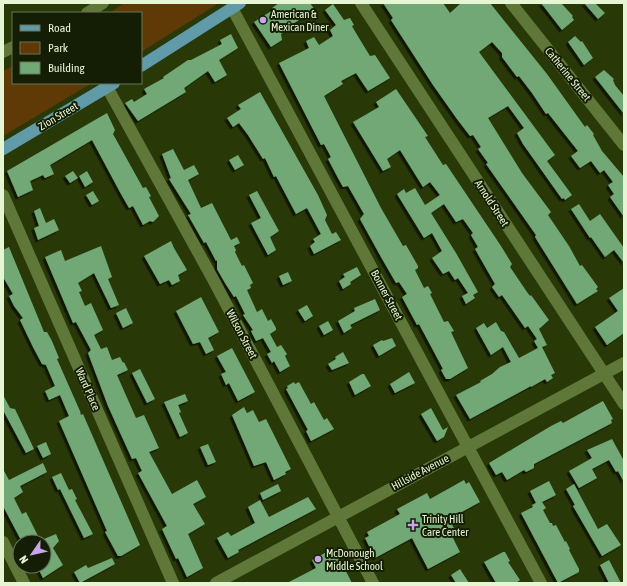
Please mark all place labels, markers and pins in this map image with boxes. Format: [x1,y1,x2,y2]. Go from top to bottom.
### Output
place label: American & Mexican Diner [271,8,329,33]
marker: American & Mexican Diner [258,15,268,25]
place label: Trinity Hill Care Center [422,513,469,538]
marker: Trinity Hill Care Center [407,519,419,531]
place label: McDonough Middle School [326,547,383,572]
marker: McDonough Middle School [313,554,323,564]

